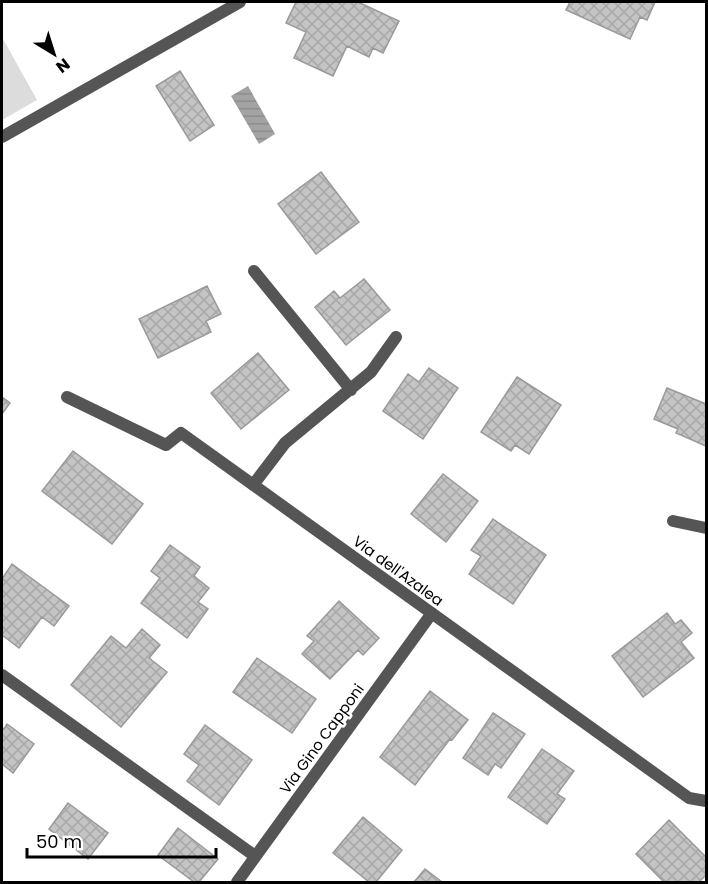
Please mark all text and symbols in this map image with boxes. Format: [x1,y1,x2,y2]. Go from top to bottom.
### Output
north arrow [24,24,84,84]
text: N [51,53,75,78]
street label: Via dell'Azalea [349,531,448,611]
street label: Via Gino Capponi [274,679,369,798]
scale bar [27,821,216,859]
text: 50 m [36,829,82,854]

